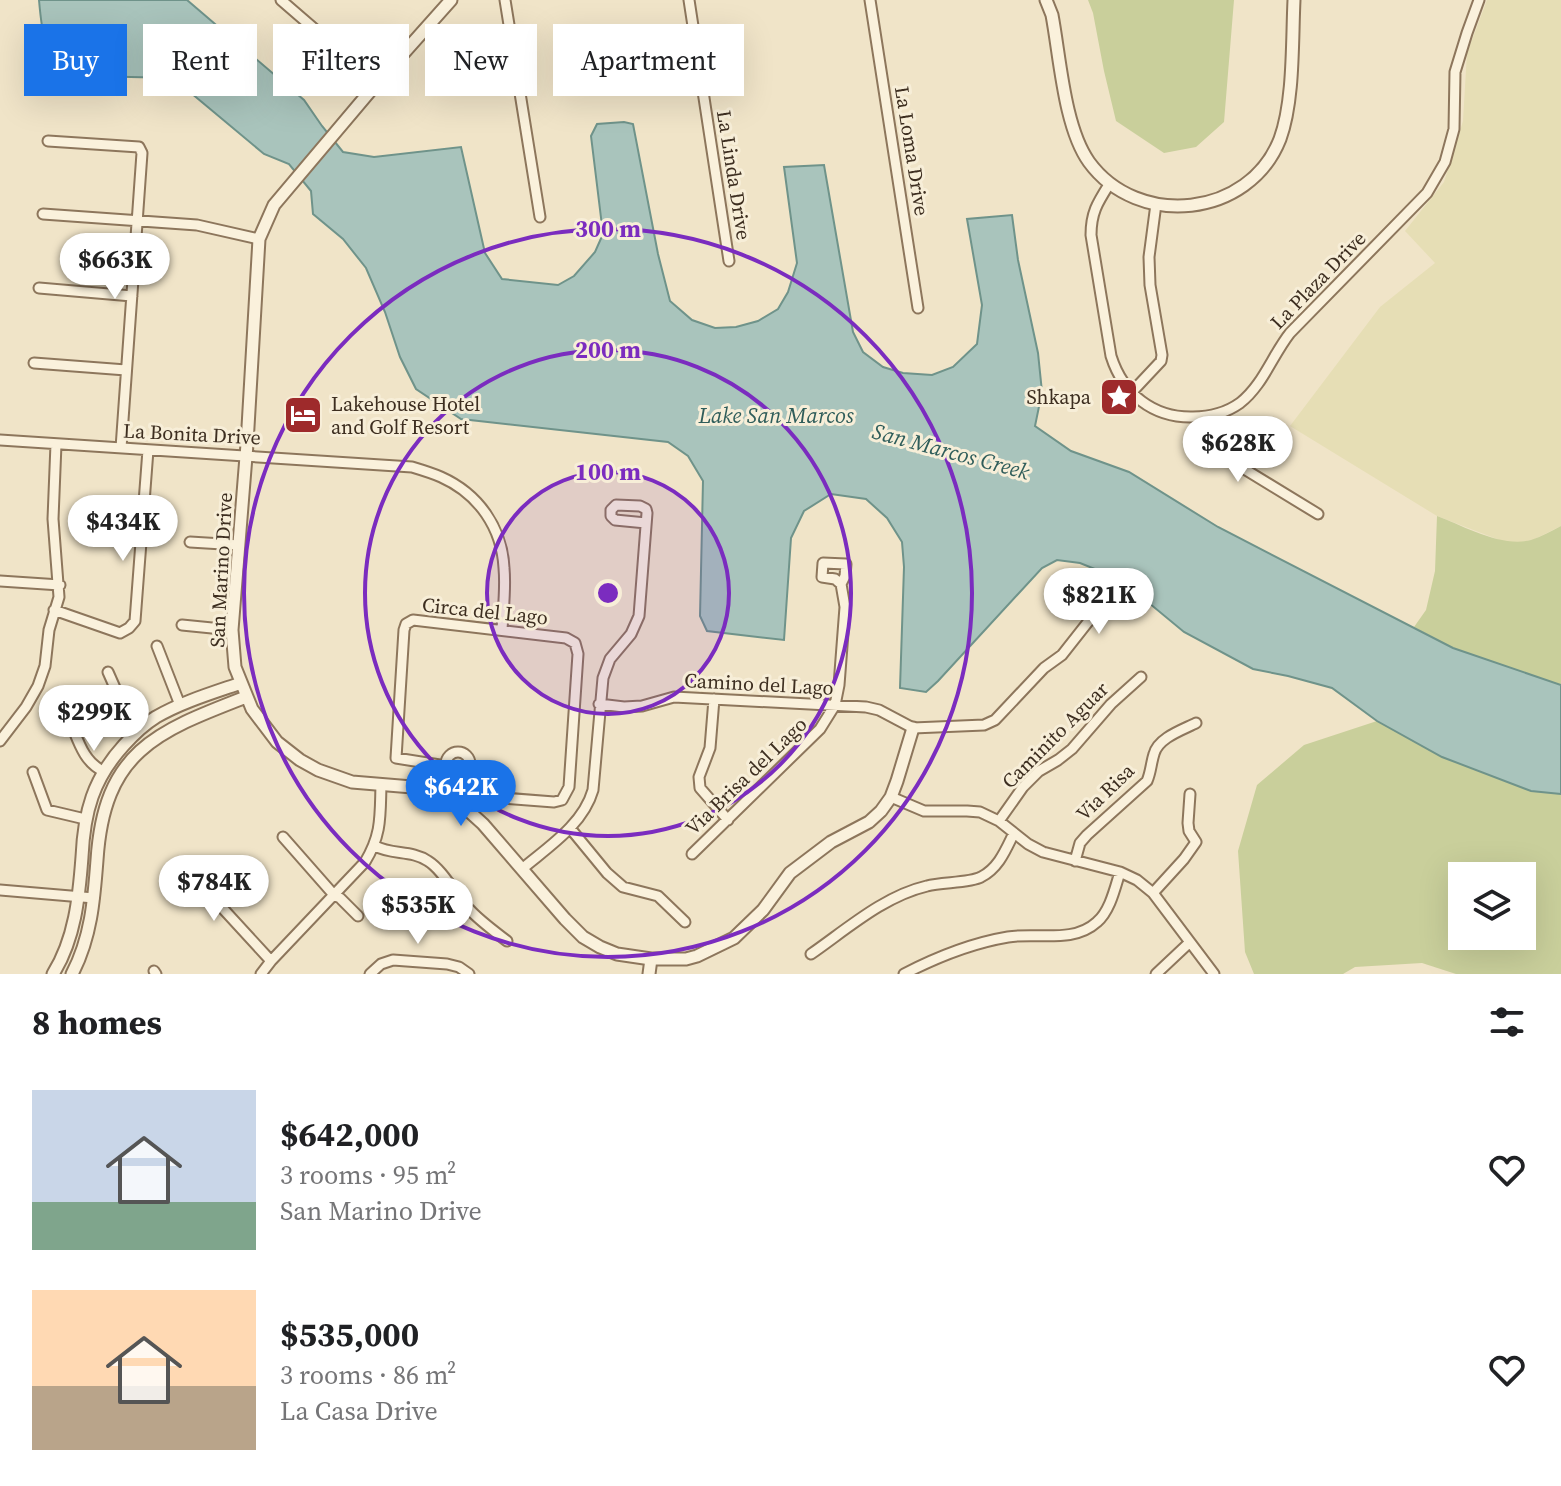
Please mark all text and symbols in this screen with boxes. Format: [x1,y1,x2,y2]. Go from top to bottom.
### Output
chip: Buy [24,24,127,96]
chip: Rent [143,24,257,96]
chip: Filters [273,24,409,96]
chip: New [425,24,537,96]
chip: Apartment [553,24,744,96]
street label: La Loma Drive [888,84,936,218]
street label: La Linda Drive [710,108,758,242]
text: 300 m [575,212,641,245]
street label: La Plaza Drive [1264,225,1372,335]
pin: $663K [59,233,171,301]
text: $663K [78,241,152,277]
text: 200 m [575,333,641,366]
place icon: Shkapa [1098,376,1140,418]
place label: Shkapa [1026,383,1092,411]
place label: Lakehouse Hotel and Golf Resort [331,390,480,441]
hotel icon: Lakehouse Hotel and Golf Resort [282,394,324,436]
water label: Lake San Marcos [697,400,854,430]
street label: La Bonita Drive [122,416,262,452]
water label: San Marcos Creek [869,416,1033,487]
pin: $628K [1182,416,1294,484]
text: $628K [1201,424,1275,460]
text: 100 m [575,455,641,488]
street label: San Marino Drive [203,492,239,648]
pin: $434K [67,495,179,563]
text: $434K [86,503,160,539]
pin: $821K [1043,568,1155,636]
text: $821K [1062,576,1136,612]
centre of rings [594,579,622,607]
street label: Circa del Lago [421,590,549,632]
street label: Camino del Lago [684,666,834,702]
street label: Caminito Aguar [995,675,1115,795]
pin: $299K [38,685,150,753]
text: $299K [57,693,131,729]
street label: Via Brisa del Lago [679,711,813,841]
street label: Via Risa [1070,757,1141,827]
pin: $642K [405,760,517,828]
text: $642K [424,768,498,804]
pin: $784K [158,855,270,923]
map controls [1448,862,1536,950]
button: layers [1448,862,1536,950]
text: $784K [177,863,251,899]
pin: $535K [362,878,474,946]
text: $535K [381,886,455,922]
text: 8 homes [32,999,162,1045]
icon: filters [1485,1000,1529,1044]
text: $642,000 [280,1111,419,1157]
icon: home [96,1122,192,1218]
icon: heart [1485,1148,1529,1192]
text: 3 rooms · 95 m² [280,1157,456,1193]
text: San Marino Drive [280,1193,482,1229]
text: $535,000 [280,1311,419,1357]
icon: home [96,1322,192,1418]
icon: heart [1485,1348,1529,1392]
text: 3 rooms · 86 m² [280,1357,456,1393]
text: La Casa Drive [280,1393,438,1429]

